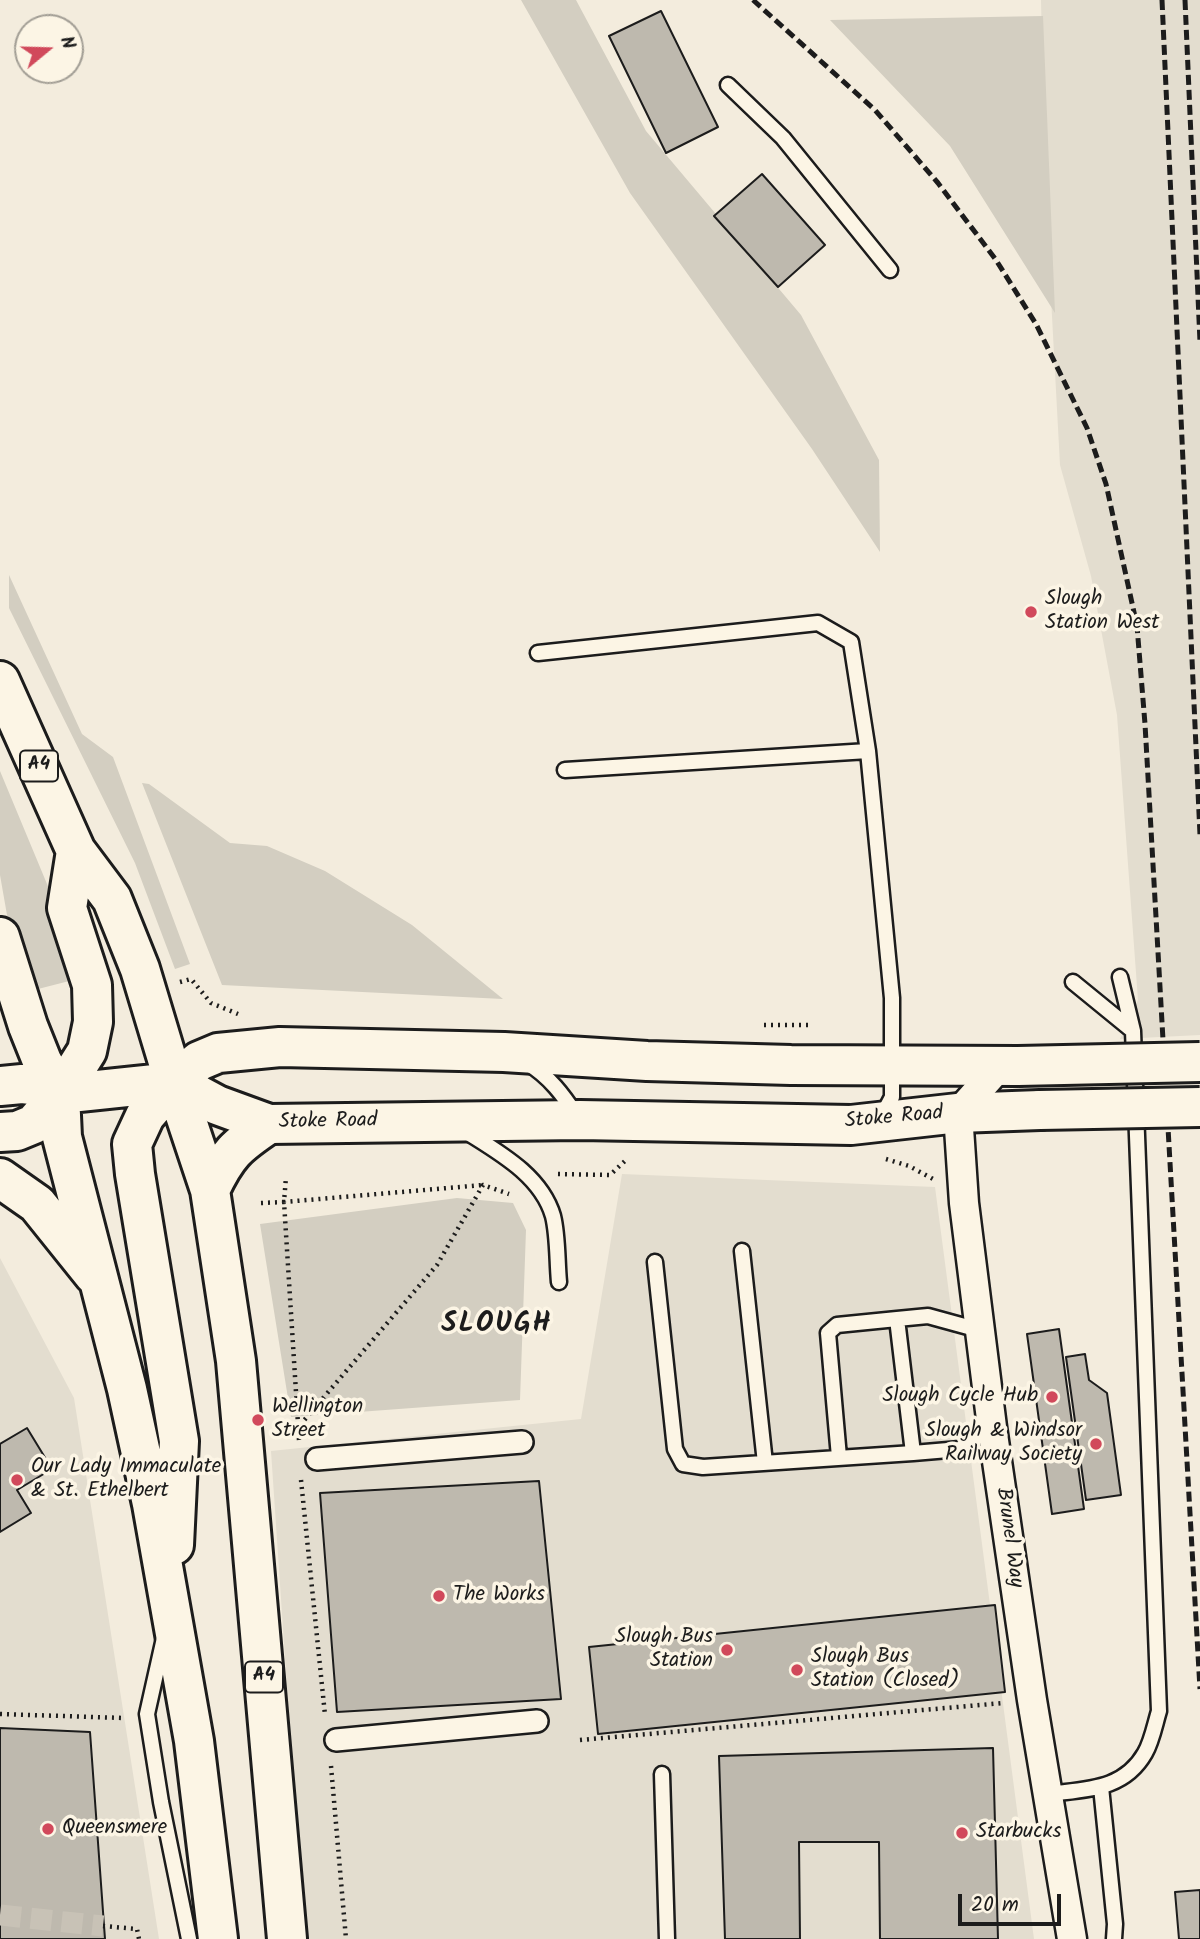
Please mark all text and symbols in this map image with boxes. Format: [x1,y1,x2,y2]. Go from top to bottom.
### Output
north arrow [14,14,84,84]
text: N [51,32,83,53]
place label: Slough Station West [1045,587,1159,637]
marker: Slough Station West [1023,604,1039,620]
road number: A4 [20,750,58,782]
street label: Stoke Road [844,1102,944,1136]
street label: Stoke Road [278,1110,378,1136]
district label: SLOUGH [442,1309,552,1343]
place label: Slough Cycle Hub [882,1384,1038,1410]
marker: Slough Cycle Hub [1044,1389,1060,1405]
place label: Wellington Street [272,1395,363,1445]
marker: Wellington Street [250,1412,266,1428]
place label: Slough & Windsor Railway Society [925,1419,1082,1469]
marker: Slough & Windsor Railway Society [1088,1436,1104,1452]
place label: Our Lady Immaculate & St. Ethelbert [31,1455,221,1505]
marker: Our Lady Immaculate & St. Ethelbert [9,1472,25,1488]
street label: Brunel Way [989,1486,1027,1590]
place label: The Works [453,1583,545,1609]
marker: The Works [431,1588,447,1604]
place label: Slough Bus Station [615,1625,713,1675]
marker: Slough Bus Station [719,1642,735,1658]
place label: Slough Bus Station (Closed) [811,1645,959,1695]
road number: A4 [245,1662,283,1693]
marker: Slough Bus Station (Closed) [789,1662,805,1678]
place label: Queensmere [62,1816,167,1842]
place label: Starbucks [976,1820,1061,1846]
marker: Queensmere [40,1821,56,1837]
marker: Starbucks [954,1825,970,1841]
scale bar [962,1880,1065,1924]
text: 20 m [971,1889,1019,1922]

